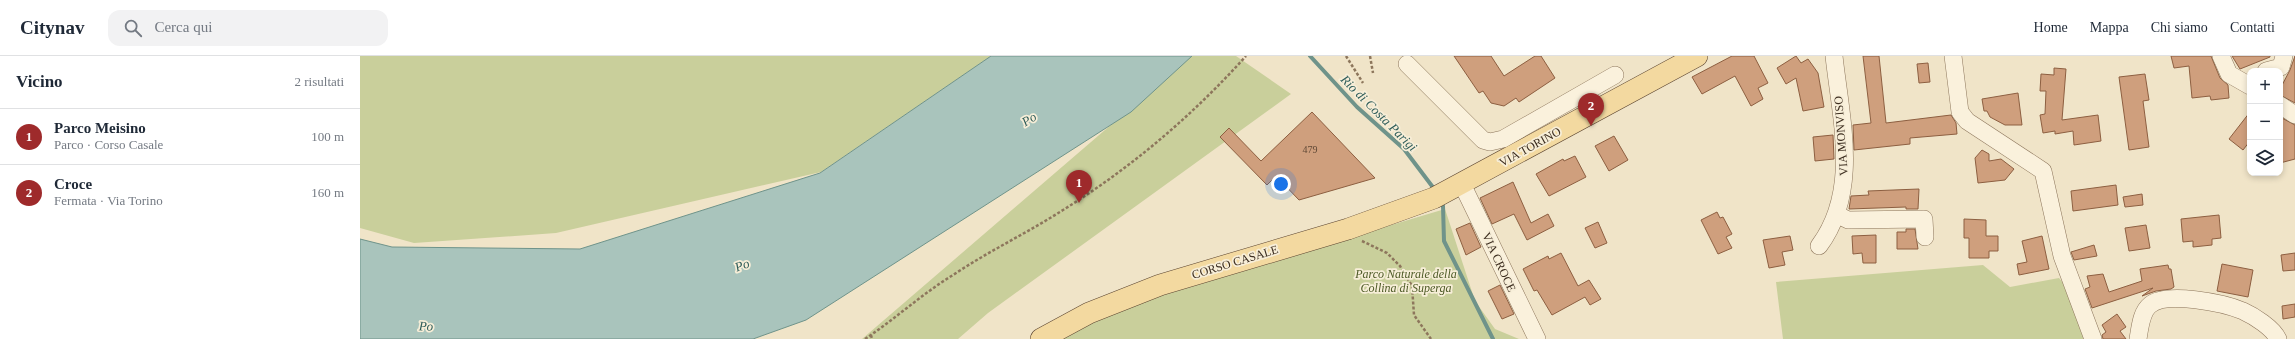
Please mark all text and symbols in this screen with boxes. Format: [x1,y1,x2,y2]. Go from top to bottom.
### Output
search box [108,10,388,46]
text: Citynav [20,17,84,38]
icon: search [122,17,144,39]
text: Cerca qui [154,19,212,35]
text: Home [2034,20,2068,35]
text: Mappa [2090,20,2129,35]
text: Chi siamo [2151,20,2208,35]
text: Contatti [2230,20,2275,35]
map controls [2247,68,2283,176]
button: + [2247,68,2283,104]
water label: Rio di Costa Parigi [1337,71,1420,154]
text: Vicino [16,72,63,91]
text: 2 risultati [295,74,344,89]
pin: 2 [1578,93,1604,126]
street label: VIA MONVISO [1831,95,1851,176]
button: − [2247,104,2283,140]
water label: Po [1018,109,1040,130]
text: Parco Meisino [54,120,146,136]
street label: VIA TORINO [1497,124,1564,170]
text: 1 [26,129,32,144]
text: 100 m [311,129,344,144]
text: Parco · Corso Casale [54,137,163,152]
button: layers [2247,140,2283,176]
house number: 479 [1303,144,1318,155]
pin: 1 [1066,170,1092,203]
your location [1271,174,1291,194]
text: Croce [54,176,92,192]
text: 2 [26,185,32,200]
text: 160 m [311,185,344,200]
text: Fermata · Via Torino [54,193,163,208]
street label: VIA CROCE [1479,230,1519,294]
street label: CORSO CASALE [1190,242,1280,282]
water label: Po [732,255,752,275]
park label: Parco Naturale della Collina di Superga [1354,267,1457,295]
water label: Po [418,318,434,334]

